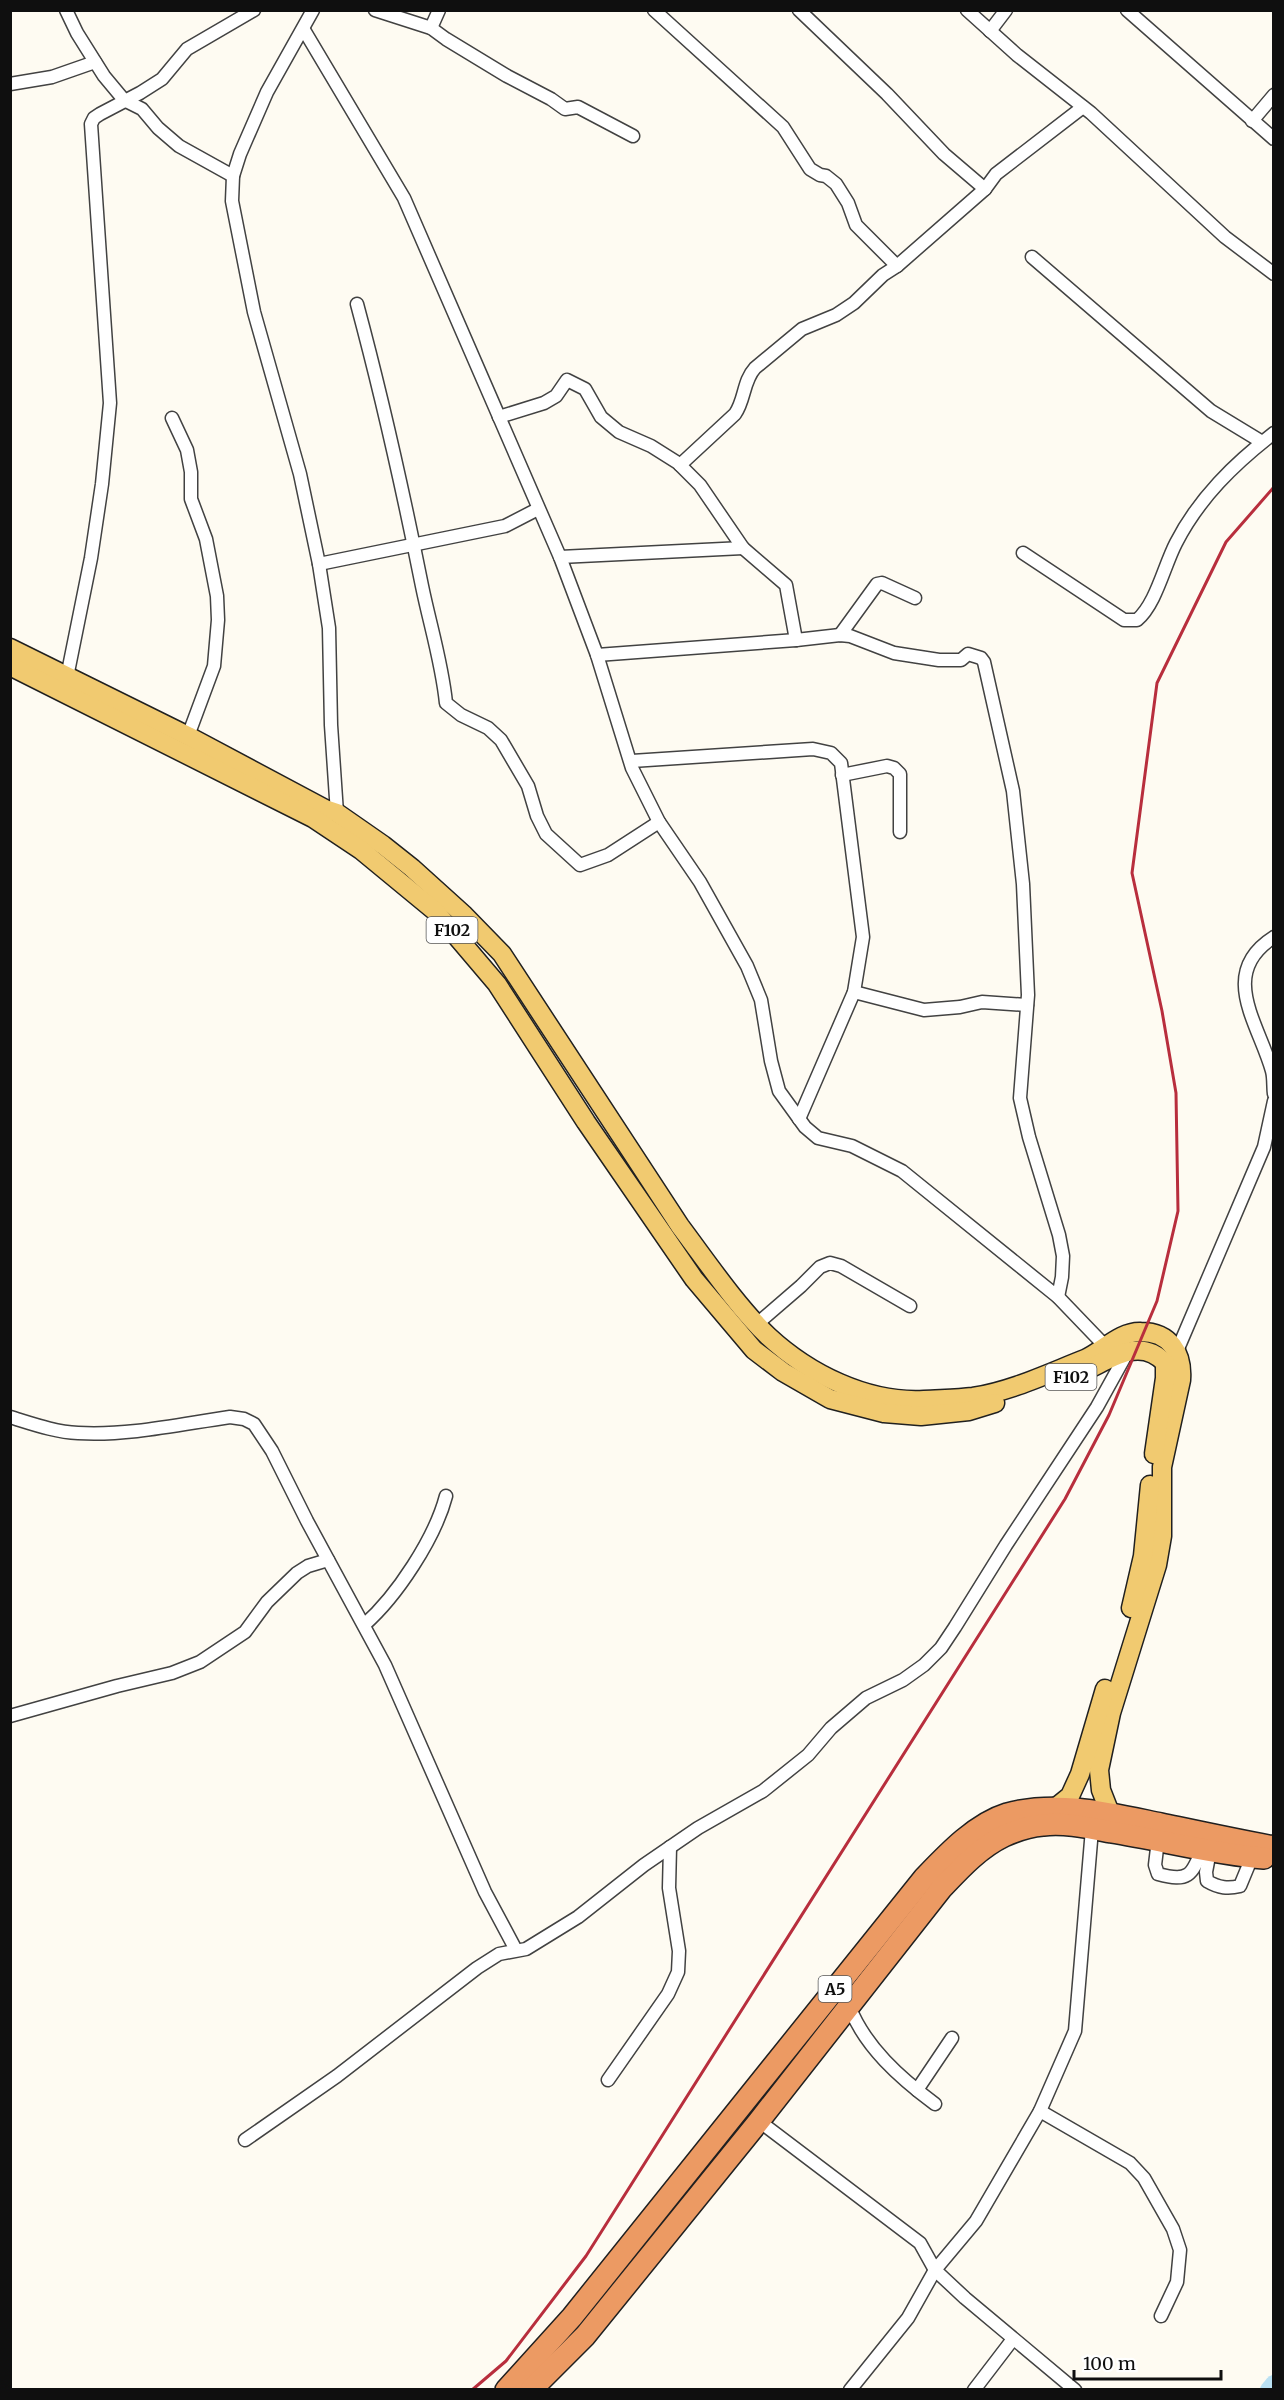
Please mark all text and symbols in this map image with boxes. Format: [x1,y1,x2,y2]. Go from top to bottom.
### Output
road number: F102 [426,917,478,943]
road number: F102 [1046,1364,1096,1390]
road number: A5 [818,1976,852,2002]
scale bar [1074,2343,1221,2381]
text: 100 m [1083,2352,1136,2375]

